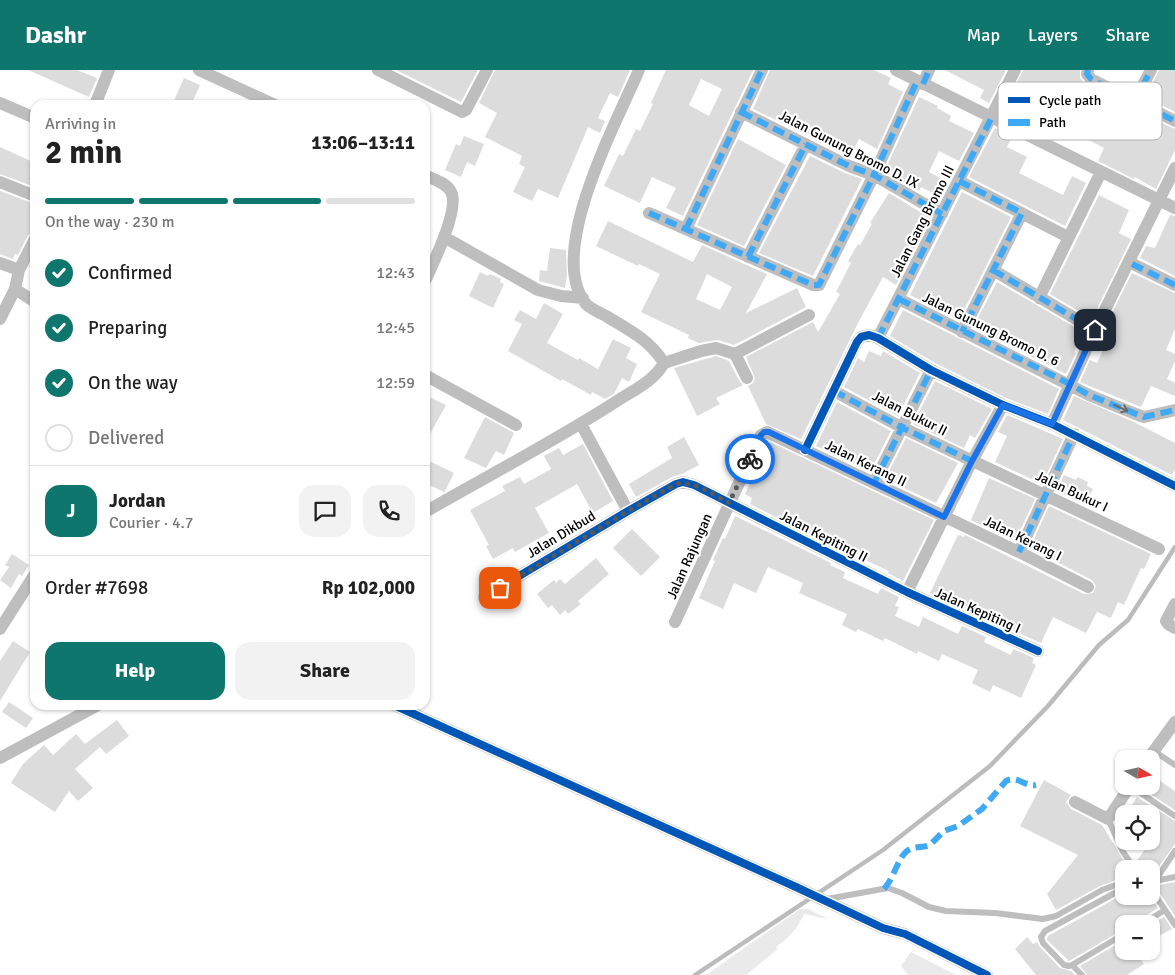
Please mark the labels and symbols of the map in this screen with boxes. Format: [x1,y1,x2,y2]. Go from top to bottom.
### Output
legend [998,82,1162,140]
text: Cycle path [1039,92,1101,109]
street label: Jalan Gunung Bromo D. IX [776,107,922,192]
text: Path [1039,114,1066,131]
street label: Jalan Gang Bromo III [887,162,958,280]
street label: Jalan Gunung Bromo D. 6 [920,289,1062,370]
pin [1074,309,1116,351]
street label: Jalan Bukur II [869,387,950,440]
one-way arrow [1113,403,1128,413]
courier [725,434,775,484]
street label: Jalan Kerang II [822,436,909,490]
street label: Jalan Bukur I [1033,467,1111,516]
street label: Jalan Dikbud [524,507,599,562]
street label: Jalan Kepiting II [777,507,871,566]
street label: Jalan Rajungan [663,511,716,602]
street label: Jalan Kerang I [981,512,1064,565]
pin [479,567,521,609]
street label: Jalan Kepiting I [932,584,1023,637]
north arrow [1115,750,1160,795]

